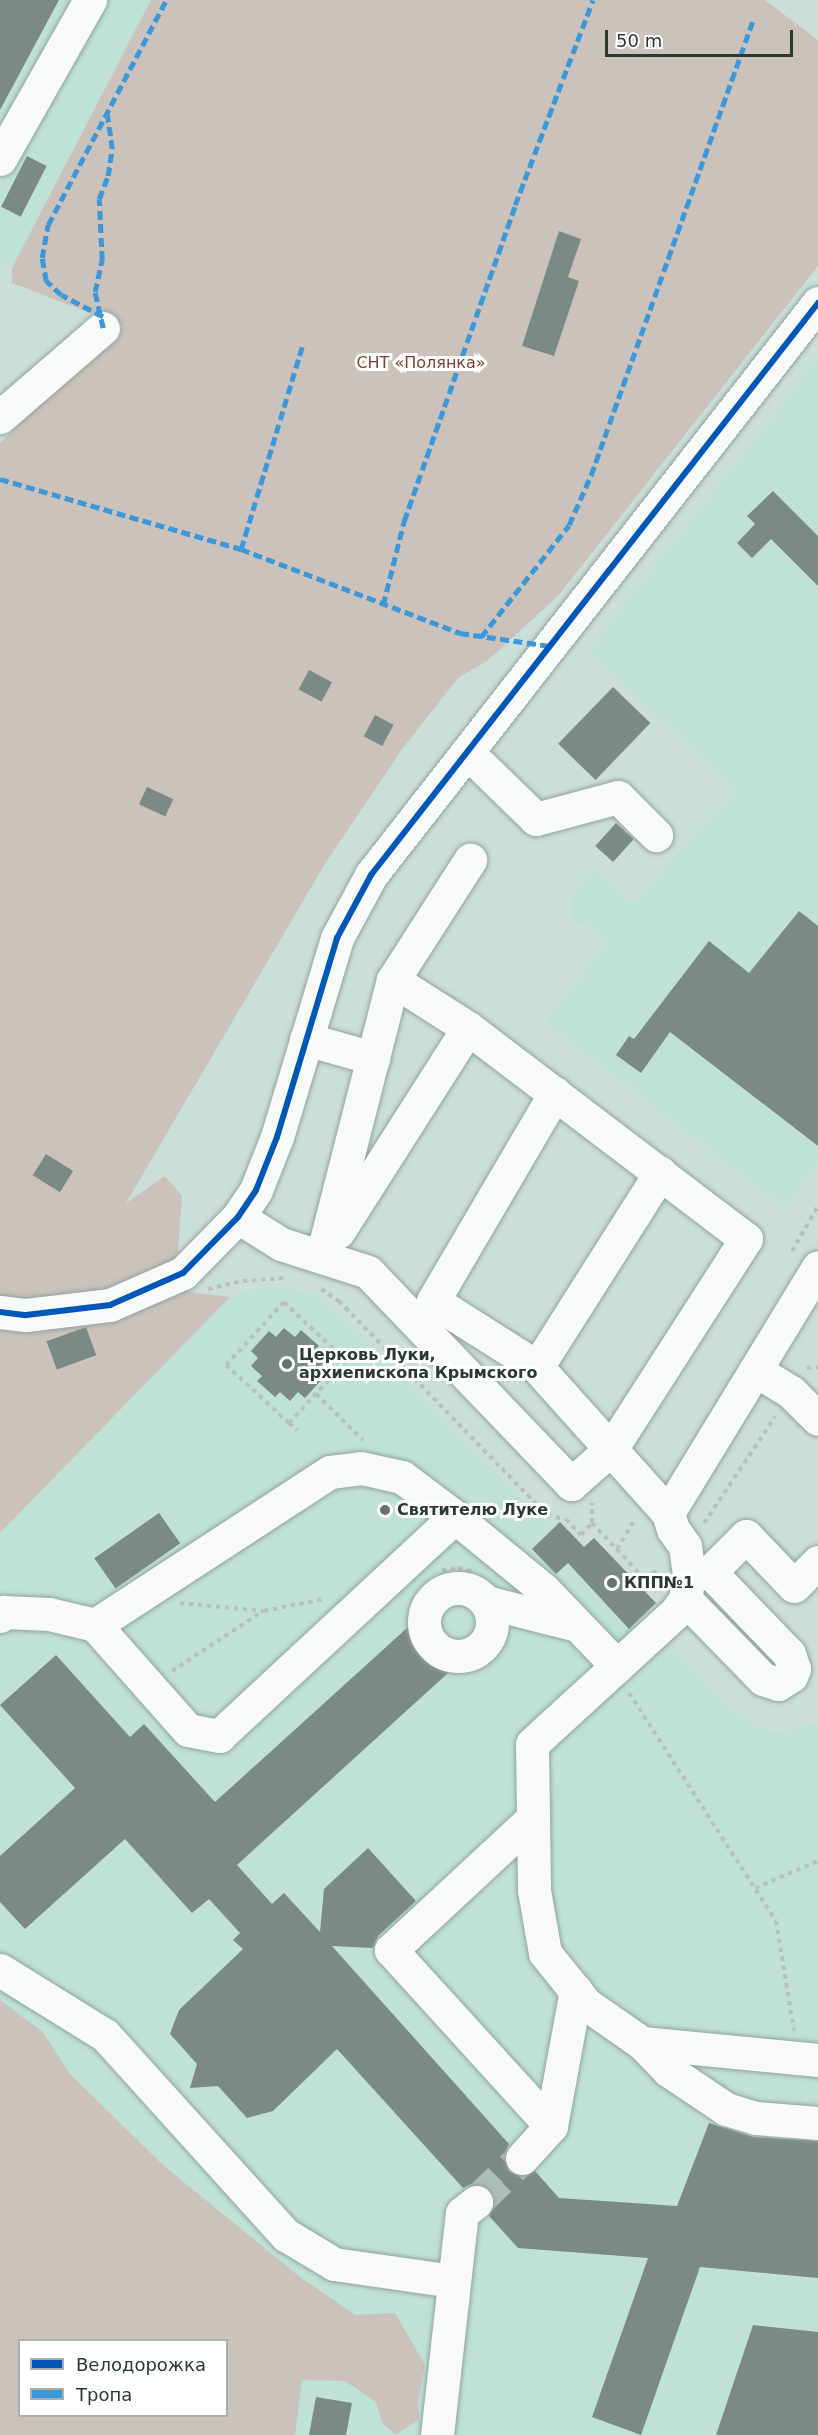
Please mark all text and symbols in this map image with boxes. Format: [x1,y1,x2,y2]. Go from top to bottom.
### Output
scale bar [608,18,796,56]
text: 50 m [616,30,662,51]
park label: СНТ «Полянка» [356,353,486,373]
place label: Церковь Луки, архиепископа Крымского [299,1345,537,1383]
marker: Церковь Луки, архиепископа Крымского [280,1357,294,1371]
place label: Святителю Луке [397,1500,548,1520]
marker: Святителю Луке [378,1503,392,1517]
place label: КПП№1 [624,1573,694,1593]
marker: КПП№1 [605,1576,619,1590]
legend [18,2339,228,2417]
text: Велодорожка [76,2354,206,2375]
text: Тропа [76,2384,132,2405]

